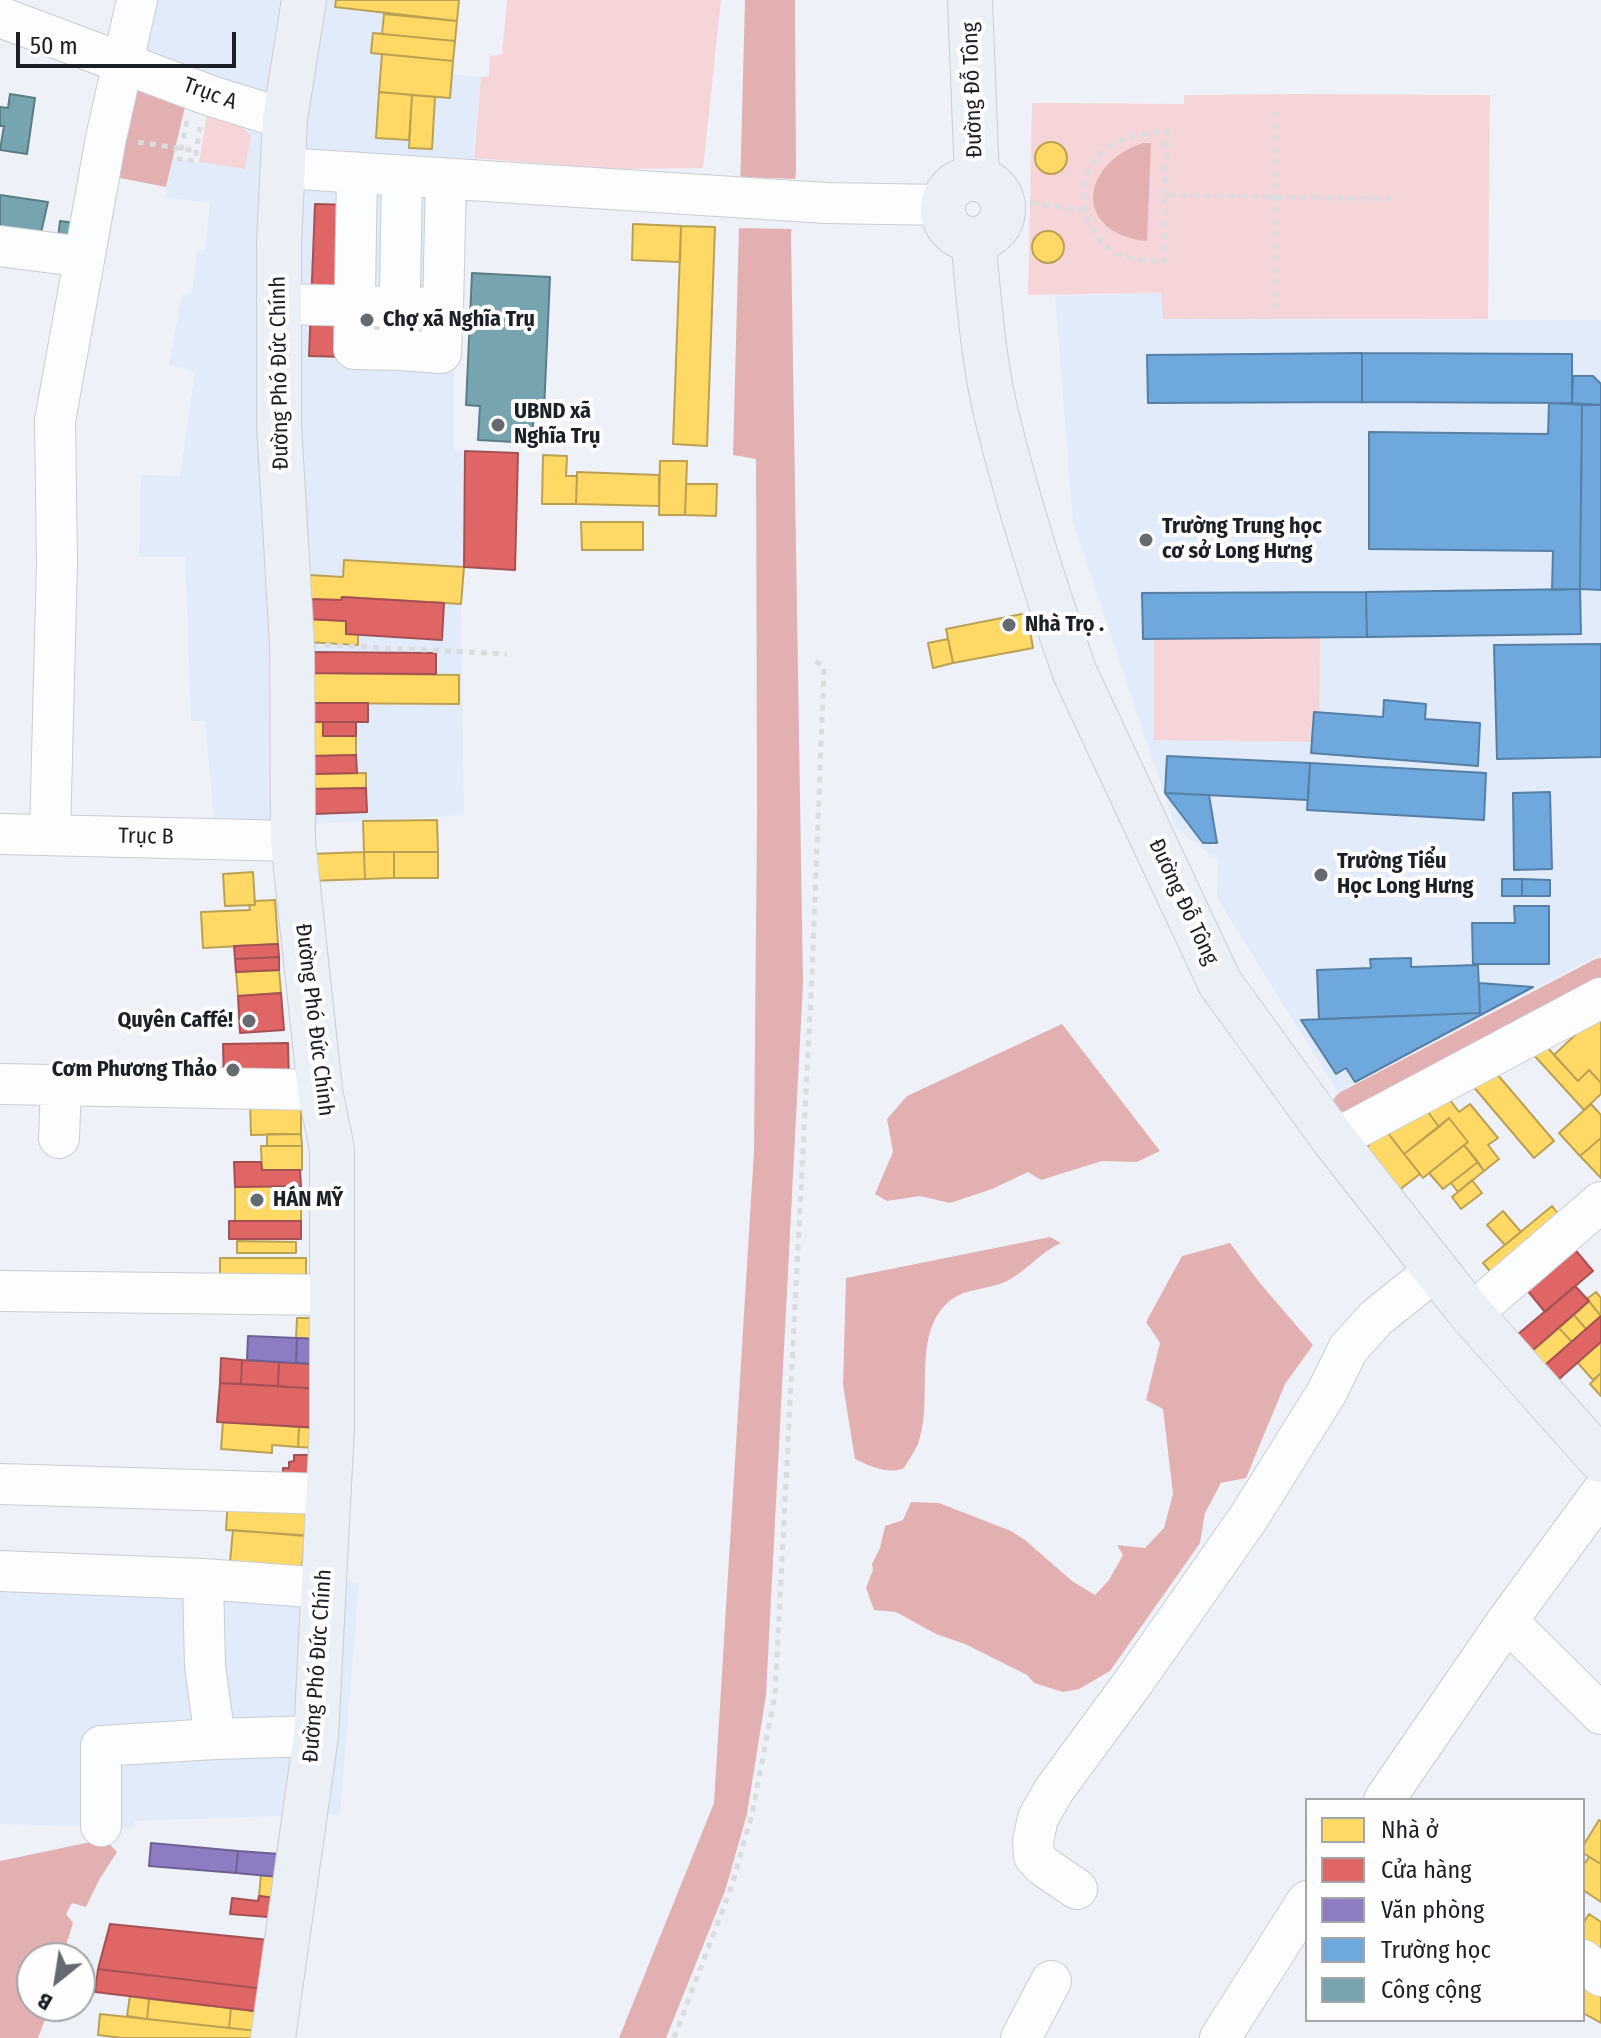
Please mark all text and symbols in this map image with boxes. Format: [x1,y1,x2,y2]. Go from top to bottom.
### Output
scale bar [20,16,240,66]
street label: Đường Đỗ Tông [957,22,989,158]
text: 50 m [30,32,78,60]
street label: Trục A [180,72,240,116]
street label: Đường Phó Đức Chính [265,276,295,470]
place label: Chợ xã Nghĩa Trụ [383,307,535,333]
marker: Chợ xã Nghĩa Trụ [358,311,376,329]
place label: UBND xã Nghĩa Trụ [514,399,600,450]
marker: UBND xã Nghĩa Trụ [489,416,507,434]
place label: Trường Trung học cơ sở Long Hưng [1162,514,1322,566]
marker: Trường Trung học cơ sở Long Hưng [1137,531,1155,549]
place label: Nhà Trọ . [1025,612,1104,638]
marker: Nhà Trọ . [1000,616,1018,634]
street label: Trục B [118,823,174,851]
street label: Đường Đỗ Tông [1142,835,1224,969]
place label: Trường Tiểu Học Long Hưng [1337,849,1473,900]
marker: Trường Tiểu Học Long Hưng [1312,866,1330,884]
street label: Đường Phó Đức Chính [289,922,339,1118]
place label: Quyên Caffé! [117,1008,233,1034]
marker: Quyên Caffé! [240,1012,258,1030]
place label: Cơm Phương Thảo [52,1057,217,1083]
marker: Cơm Phương Thảo [224,1061,242,1079]
place label: HÁN MỸ [273,1187,343,1213]
marker: HÁN MỸ [248,1191,266,1209]
street label: Đường Phó Đức Chính [298,1568,338,1764]
legend [1305,1798,1585,2022]
text: Nhà ở [1381,1816,1439,1844]
text: Cửa hàng [1381,1856,1471,1884]
text: Văn phòng [1381,1896,1484,1924]
text: Trường học [1381,1936,1491,1964]
north arrow [16,1942,96,2022]
text: Công cộng [1381,1976,1481,2004]
text: B [33,1987,57,2016]

